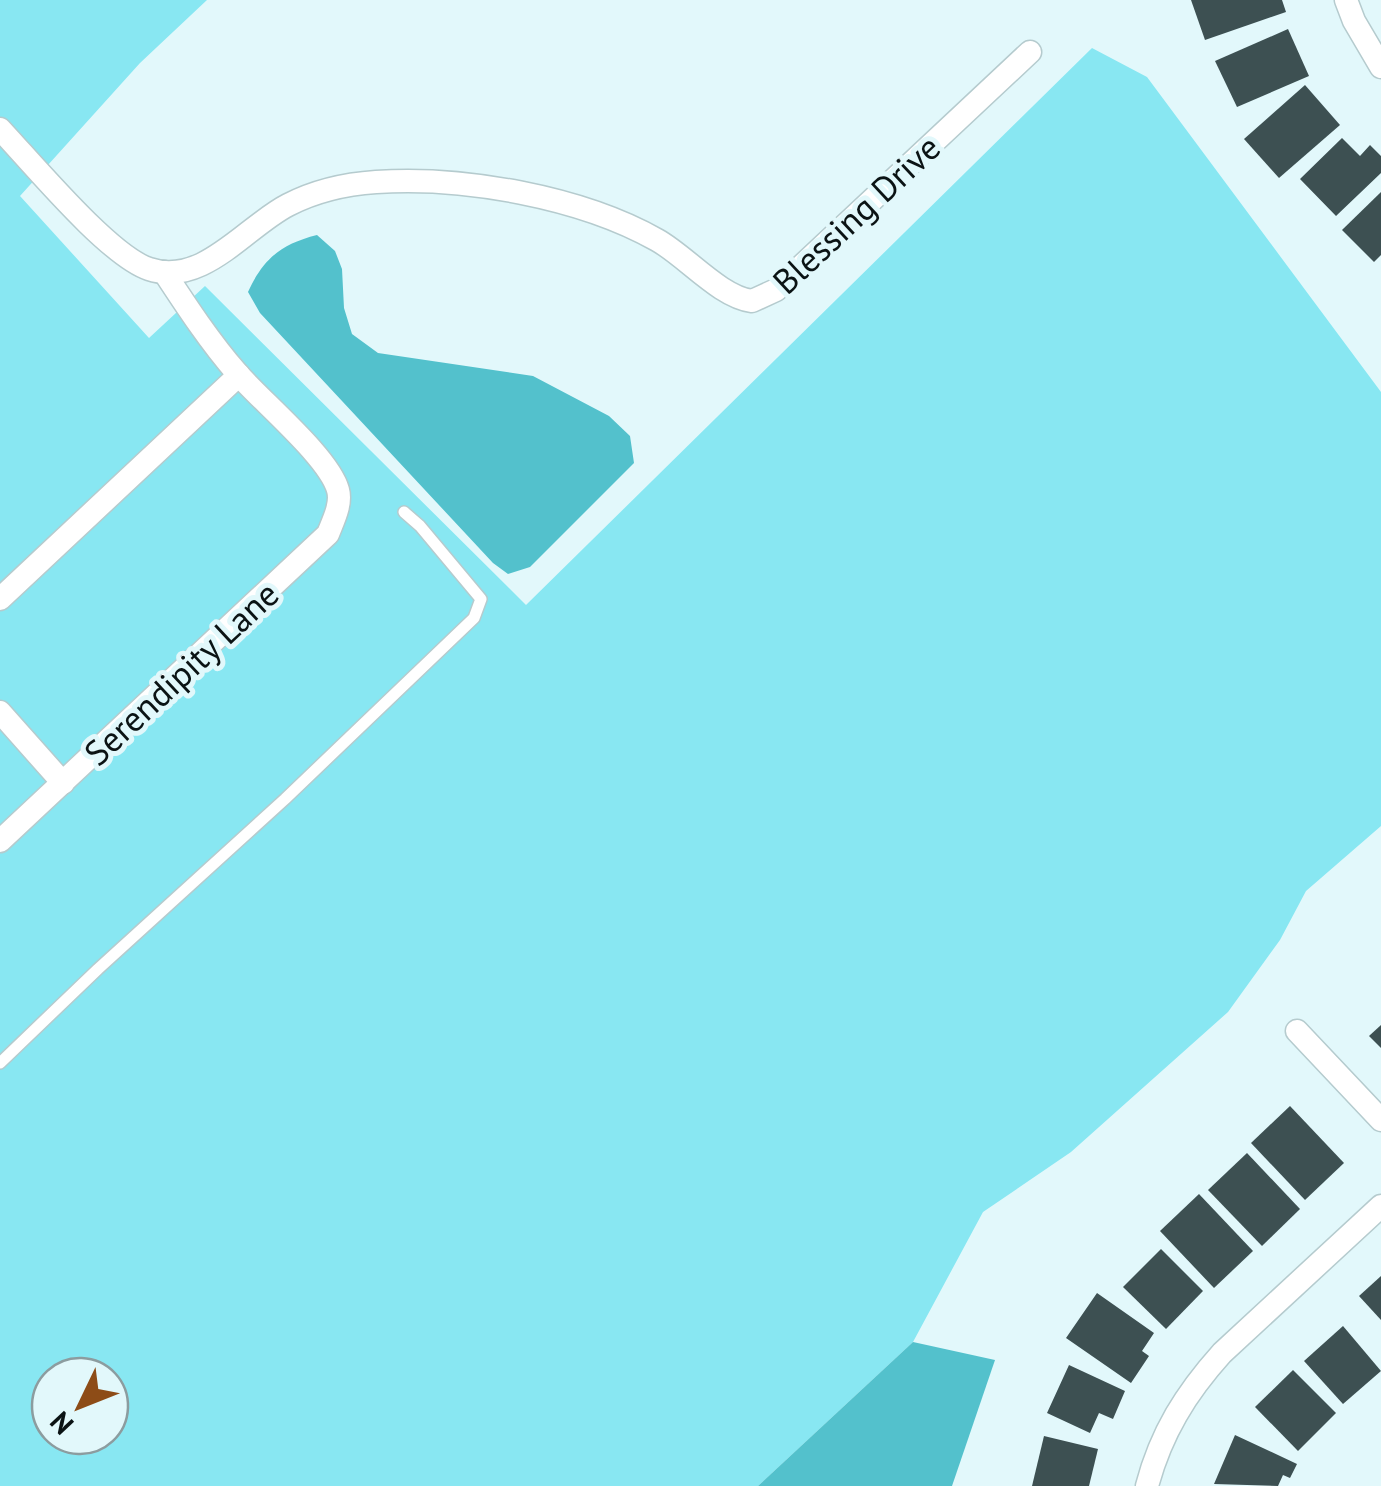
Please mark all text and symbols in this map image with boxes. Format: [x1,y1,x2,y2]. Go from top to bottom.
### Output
street label: Blessing Drive [762,125,950,303]
street label: Serendipity Lane [74,571,288,775]
north arrow [30,1356,130,1456]
text: N [42,1404,81,1443]

